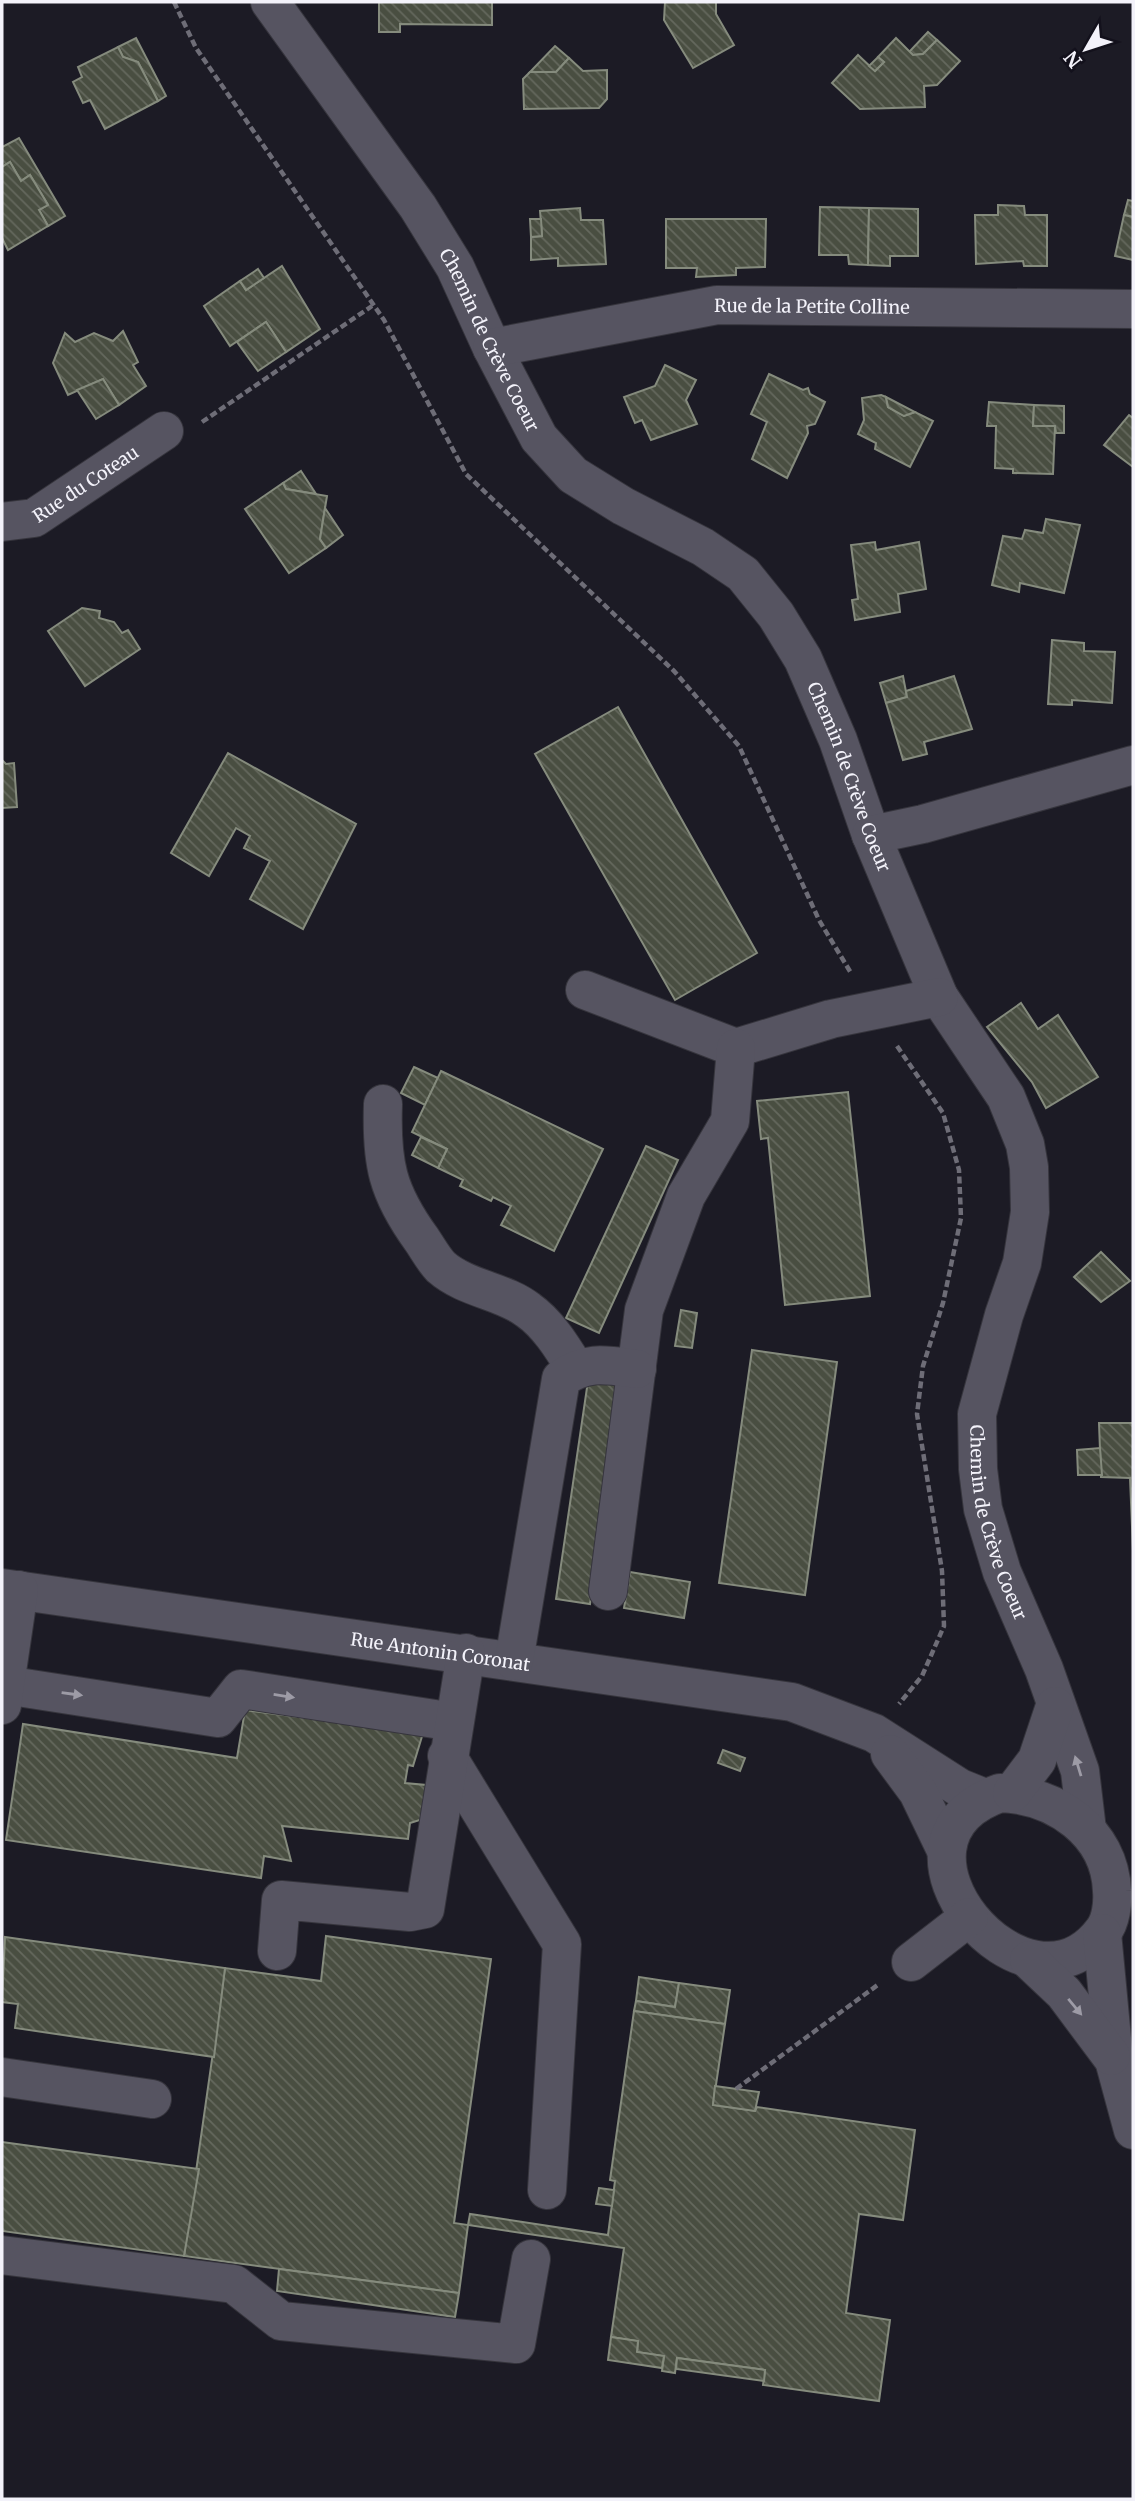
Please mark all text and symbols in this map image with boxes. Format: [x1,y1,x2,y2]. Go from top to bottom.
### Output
north arrow [1051,14,1121,84]
text: N [1059,46,1087,73]
street label: Chemin de Crève Coeur [435,244,545,435]
street label: Rue de la Petite Colline [714,293,910,318]
street label: Rue du Coteau [28,440,143,527]
street label: Chemin de Crève Coeur [803,678,897,875]
street label: Chemin de Crève Coeur [966,1424,1033,1623]
street label: Rue Antonin Coronat [349,1627,532,1676]
one-way arrow [61,1689,83,1700]
one-way arrow [273,1691,295,1702]
one-way arrow [1072,1756,1082,1777]
one-way arrow [1067,1998,1082,2015]

